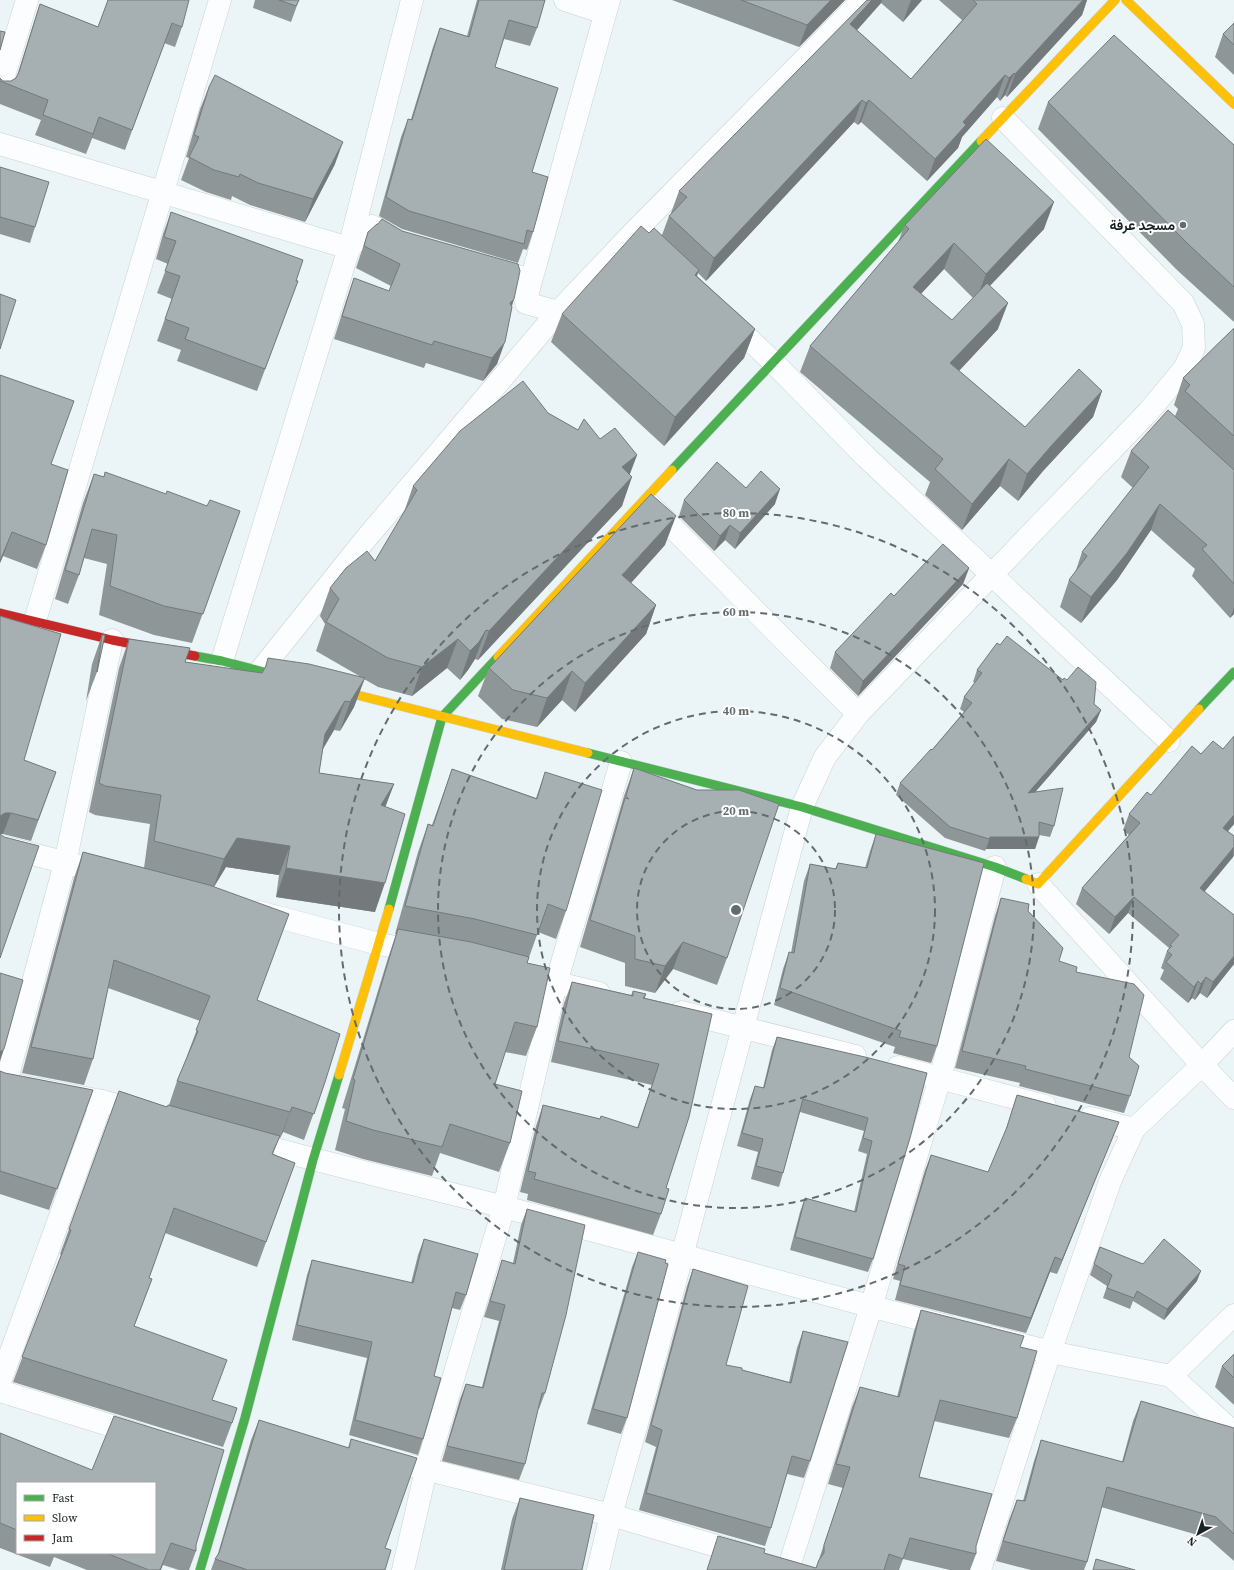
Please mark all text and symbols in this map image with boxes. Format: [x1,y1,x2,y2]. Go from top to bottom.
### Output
place label: مسجد عرفة [1109,215,1175,235]
marker: مسجد عرفة [1178,220,1188,230]
text: 80 m [723,505,749,521]
text: 60 m [723,604,749,620]
text: 40 m [723,703,749,719]
text: 20 m [723,803,749,819]
centre of rings [729,903,743,917]
legend [16,1482,156,1554]
text: Fast [52,1490,74,1506]
text: Slow [52,1510,78,1526]
north arrow [1178,1514,1218,1554]
text: Jam [51,1530,73,1546]
text: N [1184,1533,1200,1550]

